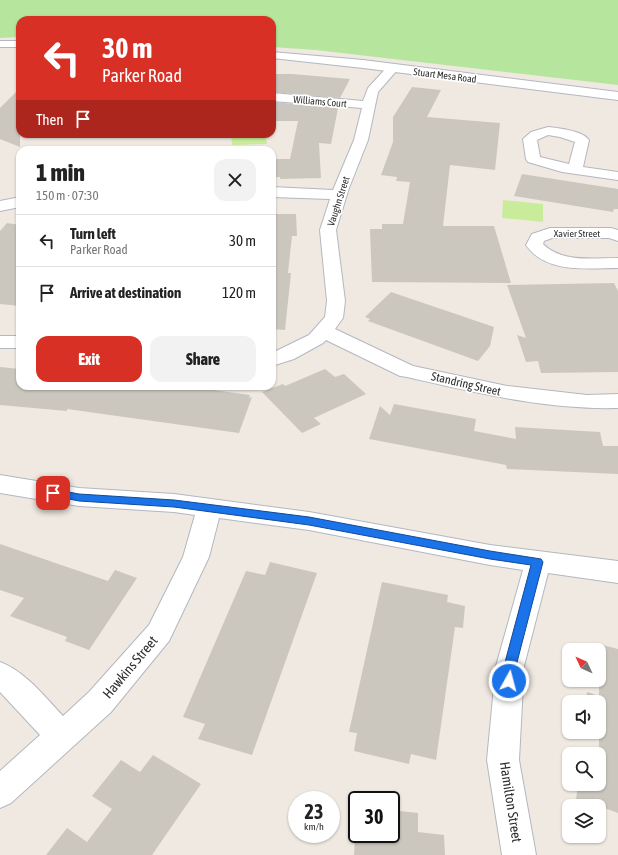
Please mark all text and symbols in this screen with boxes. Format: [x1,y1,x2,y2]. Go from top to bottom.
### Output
icon: left [36,32,88,84]
text: 30 m [102,32,152,64]
text: Parker Road [102,65,182,86]
street label: Stuart Mesa Road [413,66,477,85]
street label: Williams Court [293,94,347,109]
icon: arrive [72,108,94,130]
text: Then [36,111,64,128]
text: 1 min [36,159,85,186]
button: close [214,159,256,201]
street label: Vaughn Street [325,175,352,227]
text: 150 m · 07:30 [36,188,99,203]
text: Turn left [70,225,116,242]
street label: Xavier Street [554,228,600,239]
icon: left [36,230,58,252]
text: 30 m [229,232,256,249]
text: Parker Road [70,242,128,257]
icon: arrive [36,282,58,304]
text: Arrive at destination [70,284,181,301]
text: 120 m [222,284,256,301]
button: Exit [36,336,142,382]
button: Share [150,336,256,382]
street label: Standring Street [430,369,503,399]
pin [36,476,70,510]
icon: arrive [42,482,64,504]
street label: Hawkins Street [99,633,161,701]
north arrow [562,643,606,687]
map controls [562,643,606,843]
position arrow [488,660,530,702]
button: sound [562,695,606,739]
button: search [562,747,606,791]
street label: Hamilton Street [497,760,525,844]
speed limit sign: 30 [348,791,400,843]
button: layers [562,799,606,843]
text: 23 [305,800,323,823]
text: km/h [304,821,324,832]

